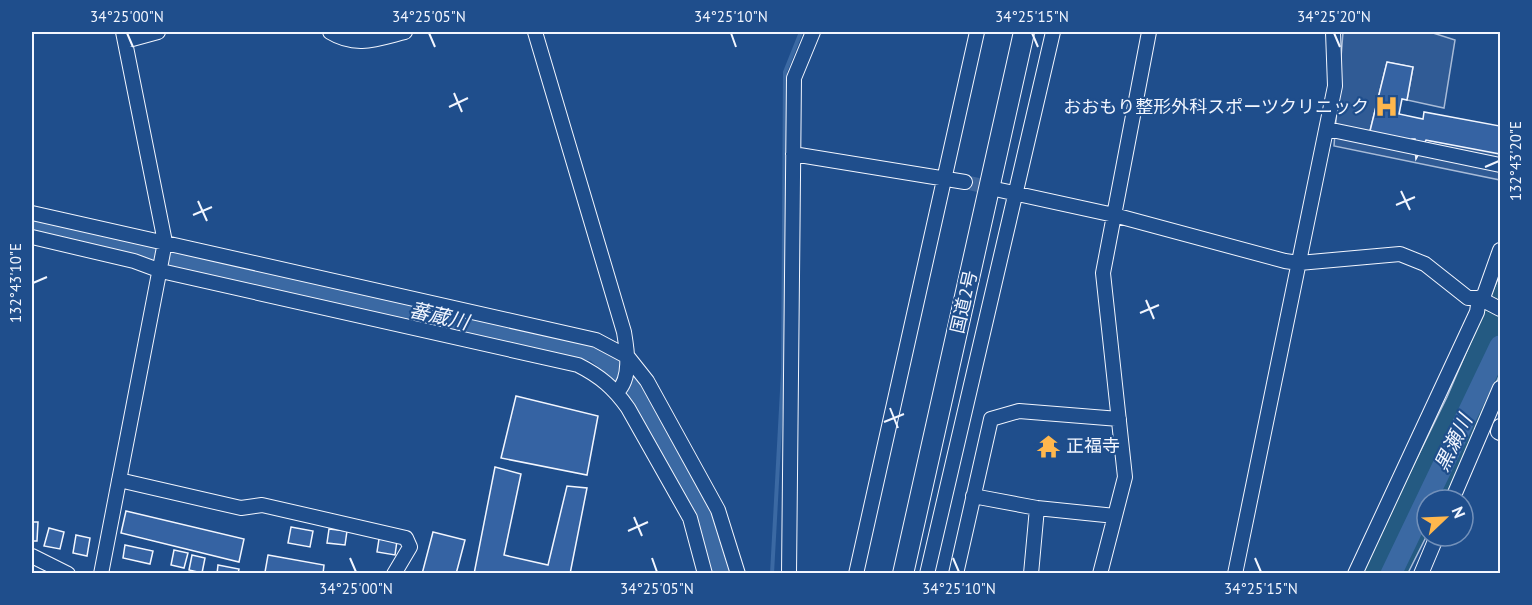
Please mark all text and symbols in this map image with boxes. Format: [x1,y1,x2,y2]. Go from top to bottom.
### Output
text: 34°25'00"N [90,7,164,26]
text: 34°25'05"N [392,7,466,26]
text: 34°25'10"N [694,7,768,26]
text: 34°25'15"N [995,7,1069,26]
text: 34°25'20"N [1297,7,1371,26]
hospital icon: おおもり整形外科スポーツクリニック [1374,94,1400,120]
place label: おおもり整形外科スポーツクリニック [1063,95,1369,118]
text: 132°43'20"E [1506,121,1525,201]
text: 132°43'10"E [6,243,25,323]
street label: 国道2号 [945,268,982,336]
water label: 蕃蔵川 [407,297,473,336]
water label: 黒瀬川 [1428,409,1479,476]
temple icon: 正福寺 [1035,433,1061,459]
place label: 正福寺 [1066,434,1120,457]
north arrow [1415,488,1475,548]
text: N [1448,503,1470,521]
text: 34°25'00"N [319,579,393,598]
text: 34°25'05"N [620,579,694,598]
text: 34°25'10"N [922,579,996,598]
text: 34°25'15"N [1224,579,1298,598]

